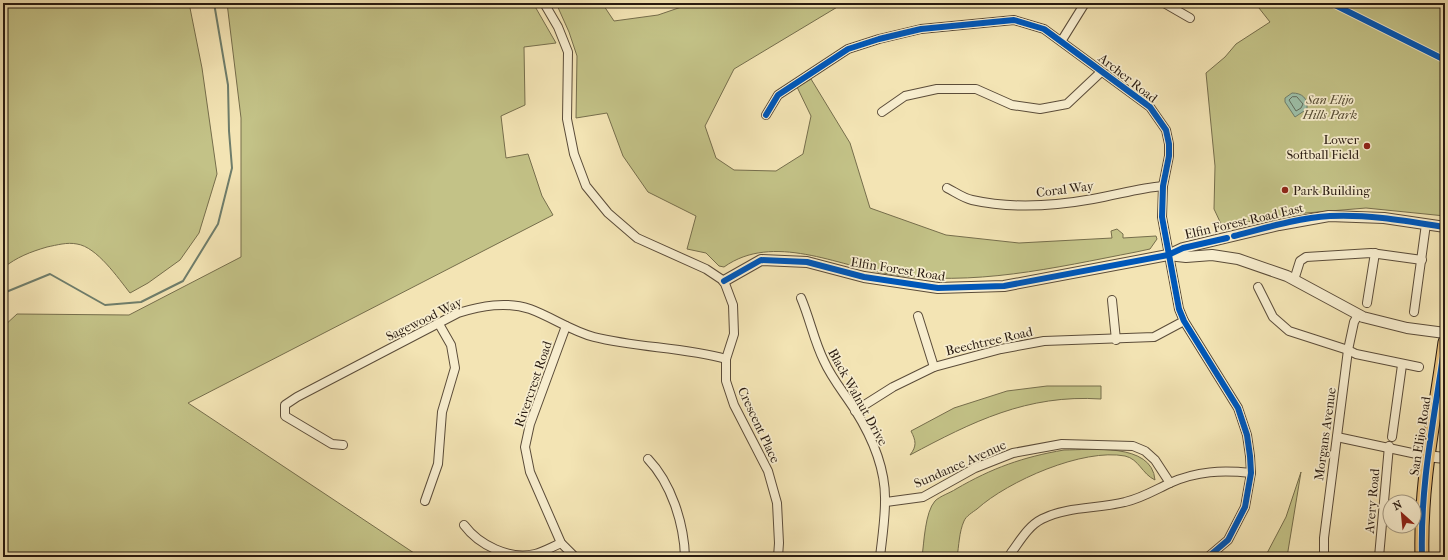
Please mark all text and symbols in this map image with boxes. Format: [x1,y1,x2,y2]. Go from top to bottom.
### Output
street label: Archer Road [1095,50,1161,106]
park label: San Elijo Hills Park [1302,92,1358,122]
place label: Lower Softball Field [1286,132,1360,162]
marker: Lower Softball Field [1362,141,1372,151]
street label: Coral Way [1035,178,1096,200]
place label: Park Building [1293,183,1371,198]
marker: Park Building [1280,185,1290,195]
street label: Elfin Forest Road East [1183,200,1305,242]
street label: Elfin Forest Road [850,254,947,284]
street label: Sagewood Way [383,294,466,344]
street label: Beechtree Road [944,323,1035,358]
street label: Rivercrest Road [511,338,555,429]
street label: Black Walnut Drive [825,346,891,449]
street label: Crescent Place [735,385,783,466]
street label: Morgans Avenue [1311,386,1339,481]
street label: San Elijo Road [1406,394,1434,477]
street label: Sundance Avenue [912,437,1009,491]
street label: Avery Road [1362,467,1382,535]
north arrow [1382,494,1422,534]
text: N [1391,498,1405,513]

